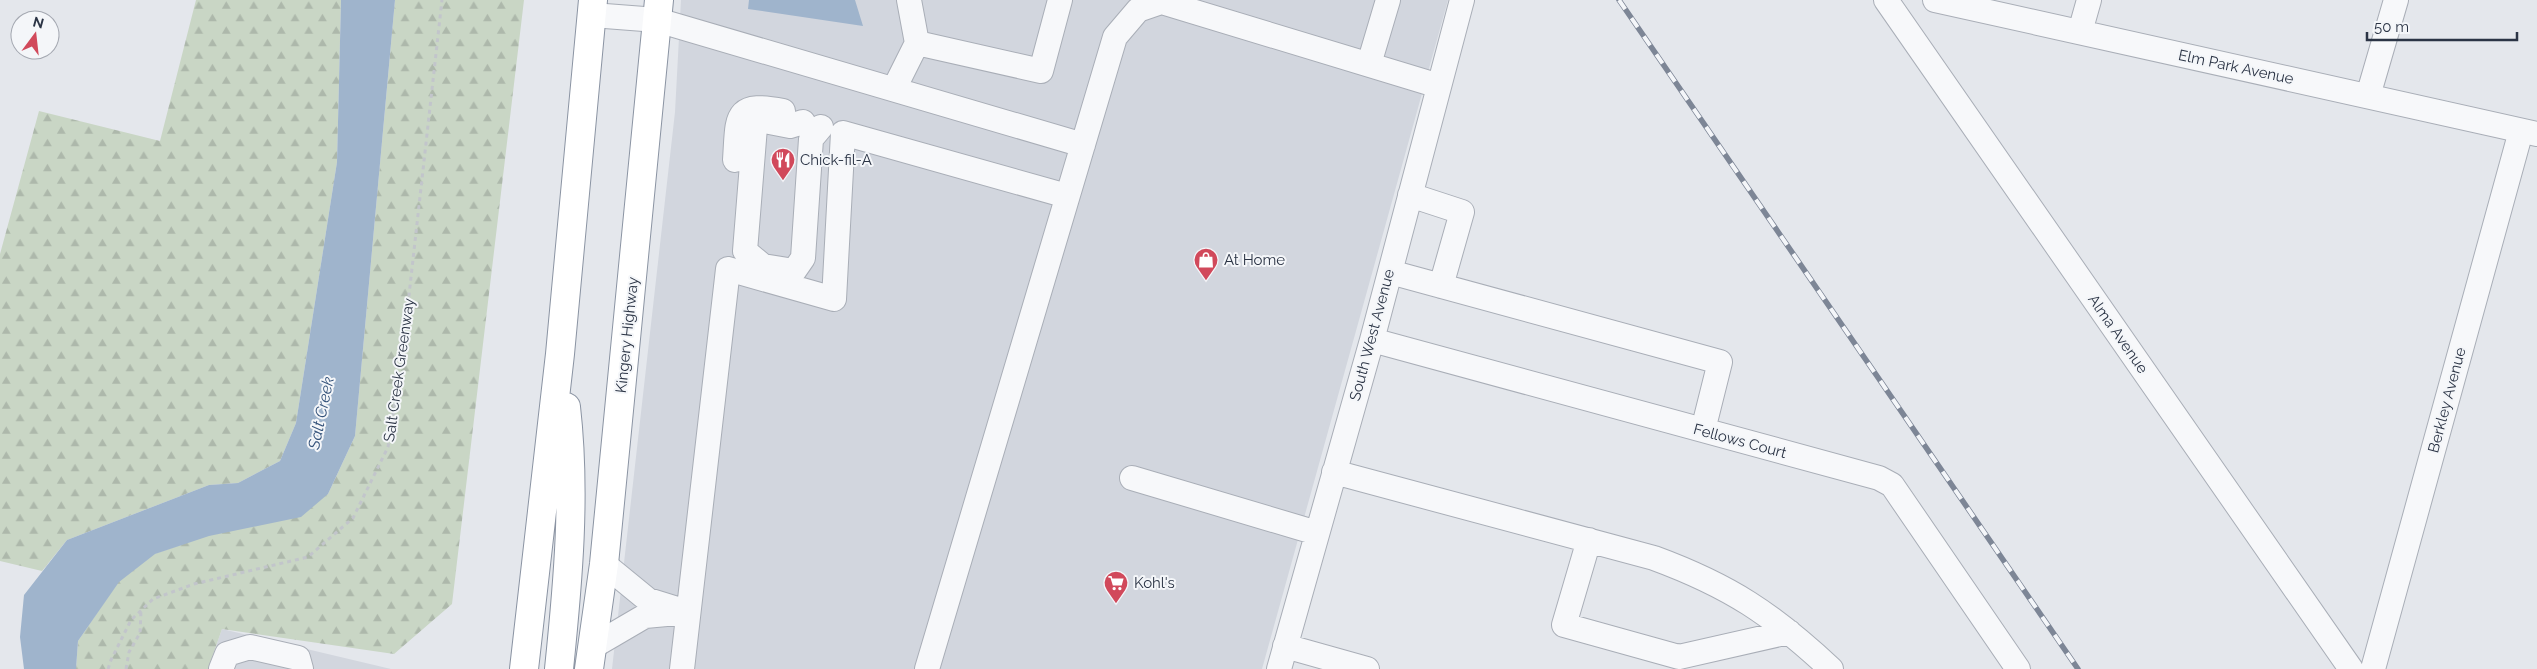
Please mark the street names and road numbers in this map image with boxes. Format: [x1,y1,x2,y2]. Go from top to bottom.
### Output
street label: Elm Park Avenue [2177,46,2295,88]
street label: South West Avenue [1346,267,1398,403]
street label: Kingery Highway [612,276,642,394]
street label: Alma Avenue [2084,291,2152,377]
street label: Salt Creek Greenway [380,297,418,443]
street label: Berkley Avenue [2424,345,2470,455]
street label: Fellows Court [1692,420,1788,462]

